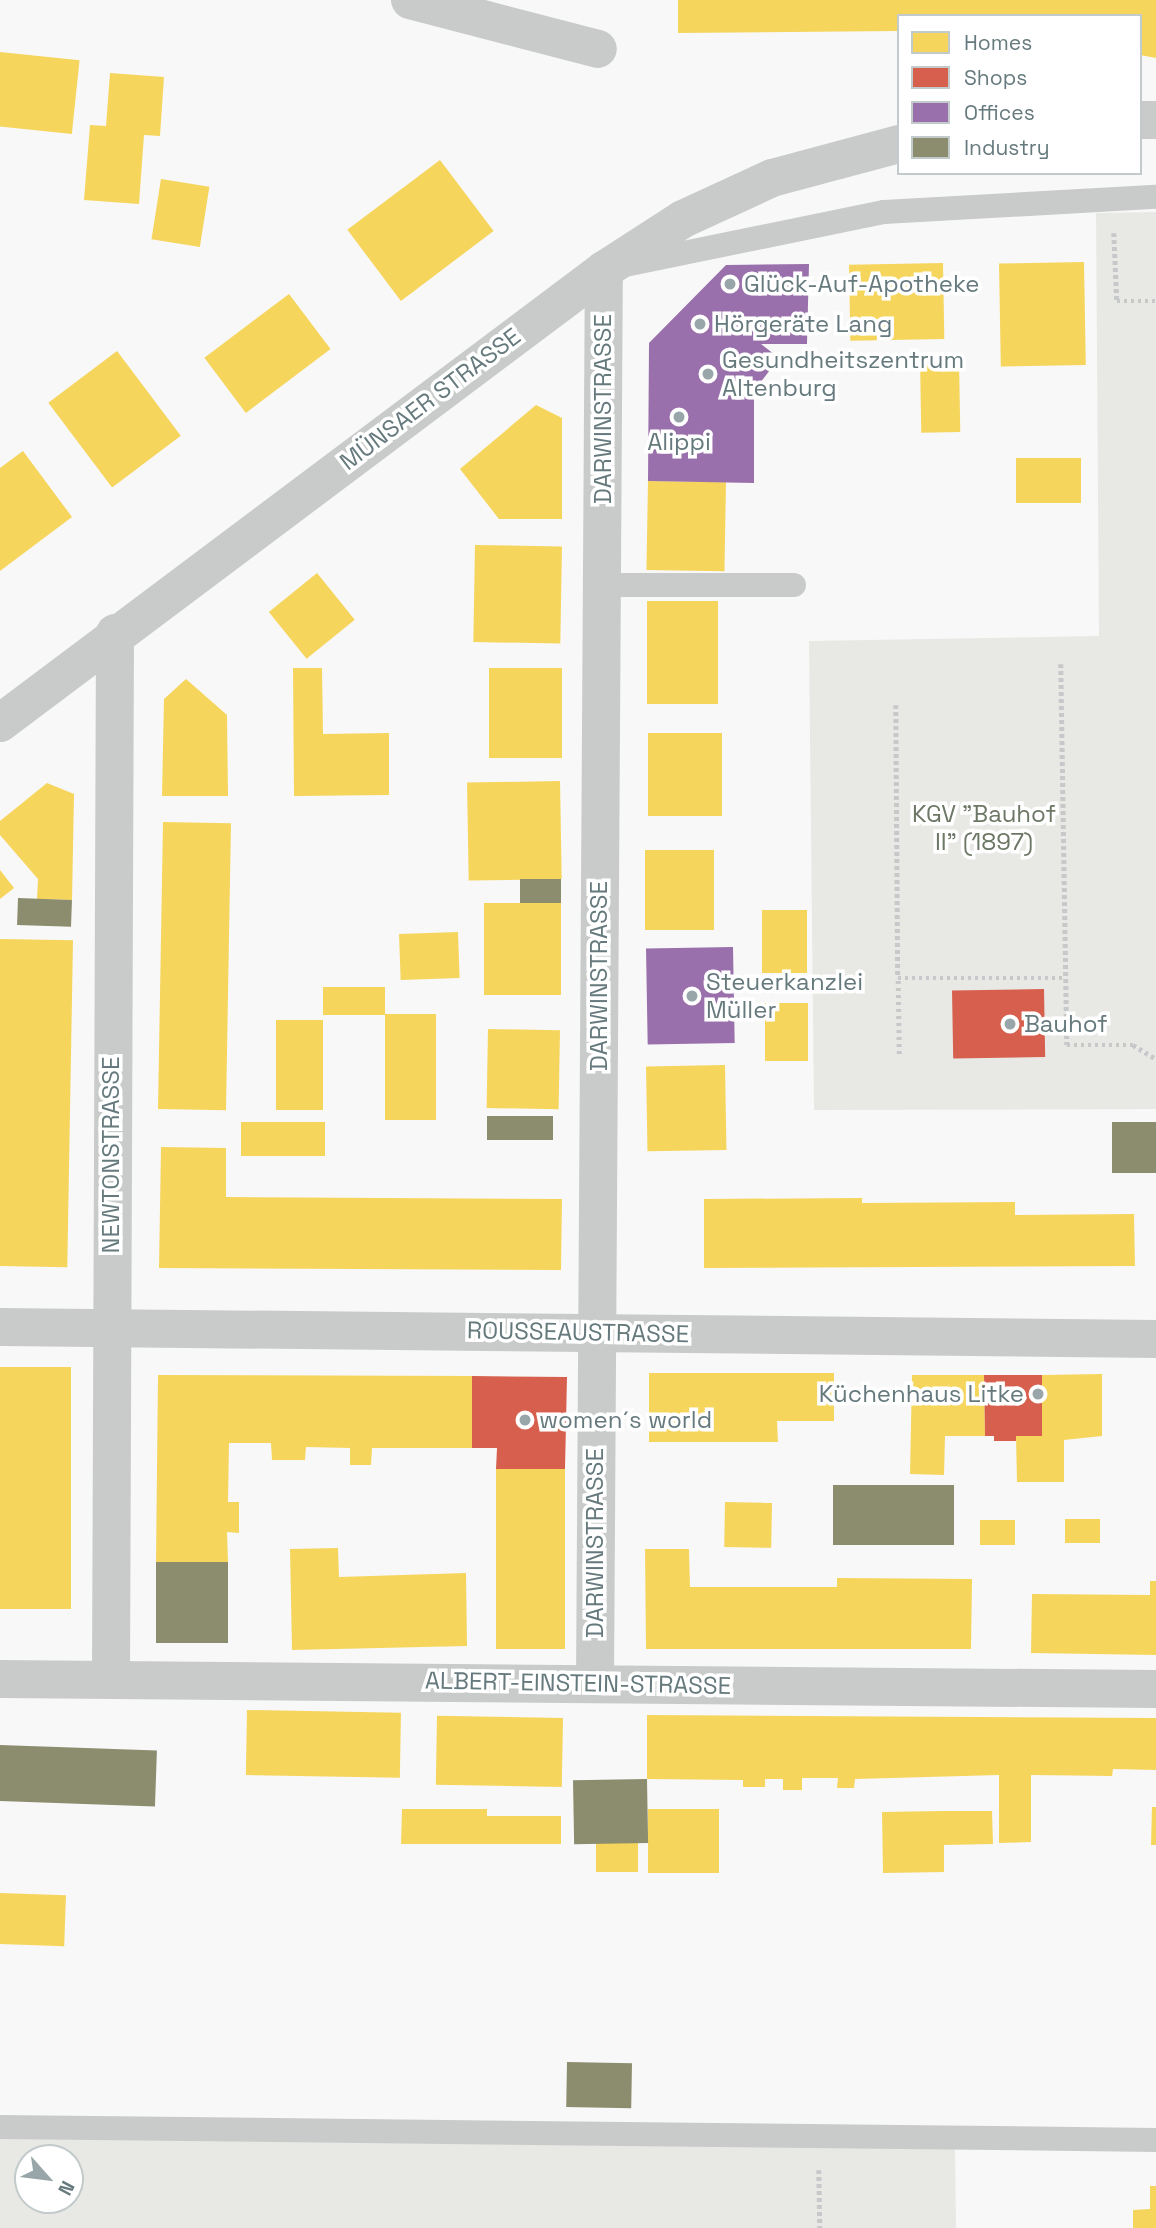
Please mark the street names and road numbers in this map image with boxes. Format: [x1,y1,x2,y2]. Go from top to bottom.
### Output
street label: DARWINSTRASSE [589,314,617,504]
street label: MÜNSAER STRASSE [334,322,526,476]
street label: DARWINSTRASSE [585,881,613,1071]
street label: NEWTONSTRASSE [97,1056,125,1254]
street label: ROUSSEAUSTRASSE [467,1316,689,1348]
street label: DARWINSTRASSE [581,1448,609,1638]
street label: ALBERT-EINSTEIN-STRASSE [425,1666,731,1700]

